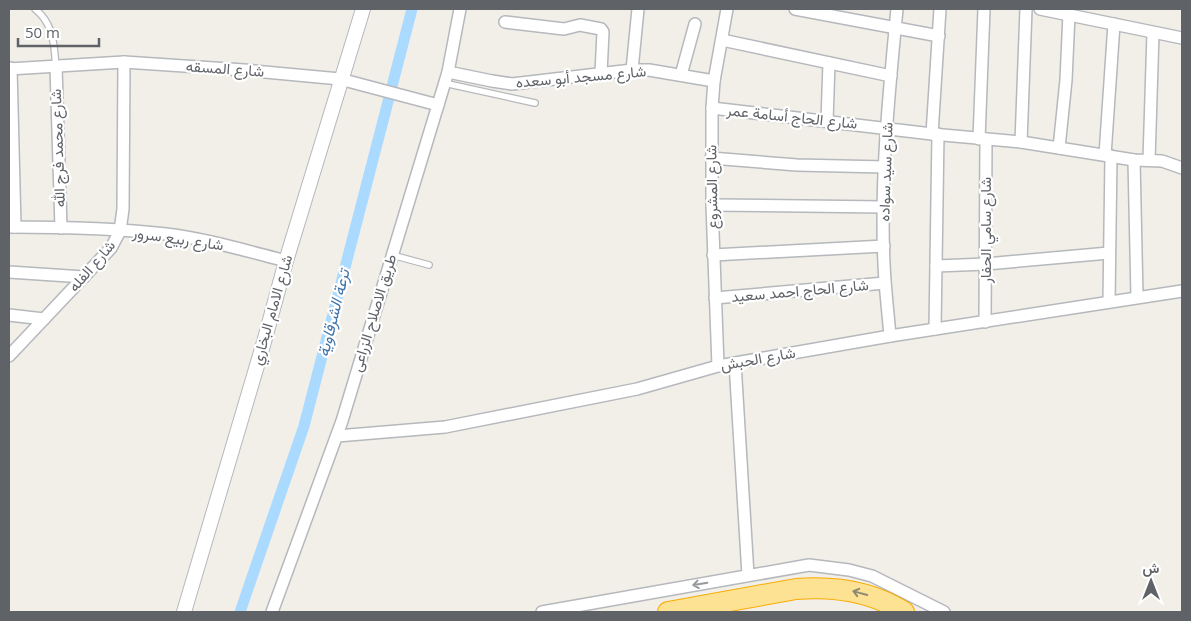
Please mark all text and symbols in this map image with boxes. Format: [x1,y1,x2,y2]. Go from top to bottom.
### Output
scale bar [18,15,99,47]
text: 50 m [25,22,60,42]
street label: شارع المسقه [185,55,265,83]
street label: شارع مسجد أبو سعده [515,60,647,94]
street label: شارع محمد فرج الله [45,88,71,207]
street label: شارع الحاج أسامة عمر [725,99,858,135]
street label: شارع سيد سواده [873,122,899,222]
street label: شارع المشروع [700,144,724,230]
street label: شارع سامي الحفار [975,177,999,284]
street label: شارع ربيع سرور [130,222,225,256]
street label: شارع الفله [63,235,121,297]
street label: طريق الاصلاح الزراعى [346,251,402,374]
street label: شارع الامام البخاري [246,252,300,368]
water label: ترعة الشرقاوية [312,265,355,359]
street label: شارع الحاج احمد سعيد [730,274,870,308]
street label: شارع الحبش [719,342,797,376]
north arrow [1126,556,1176,606]
text: ش [1143,558,1160,577]
one-way arrow [692,580,708,589]
one-way arrow [852,588,868,597]

